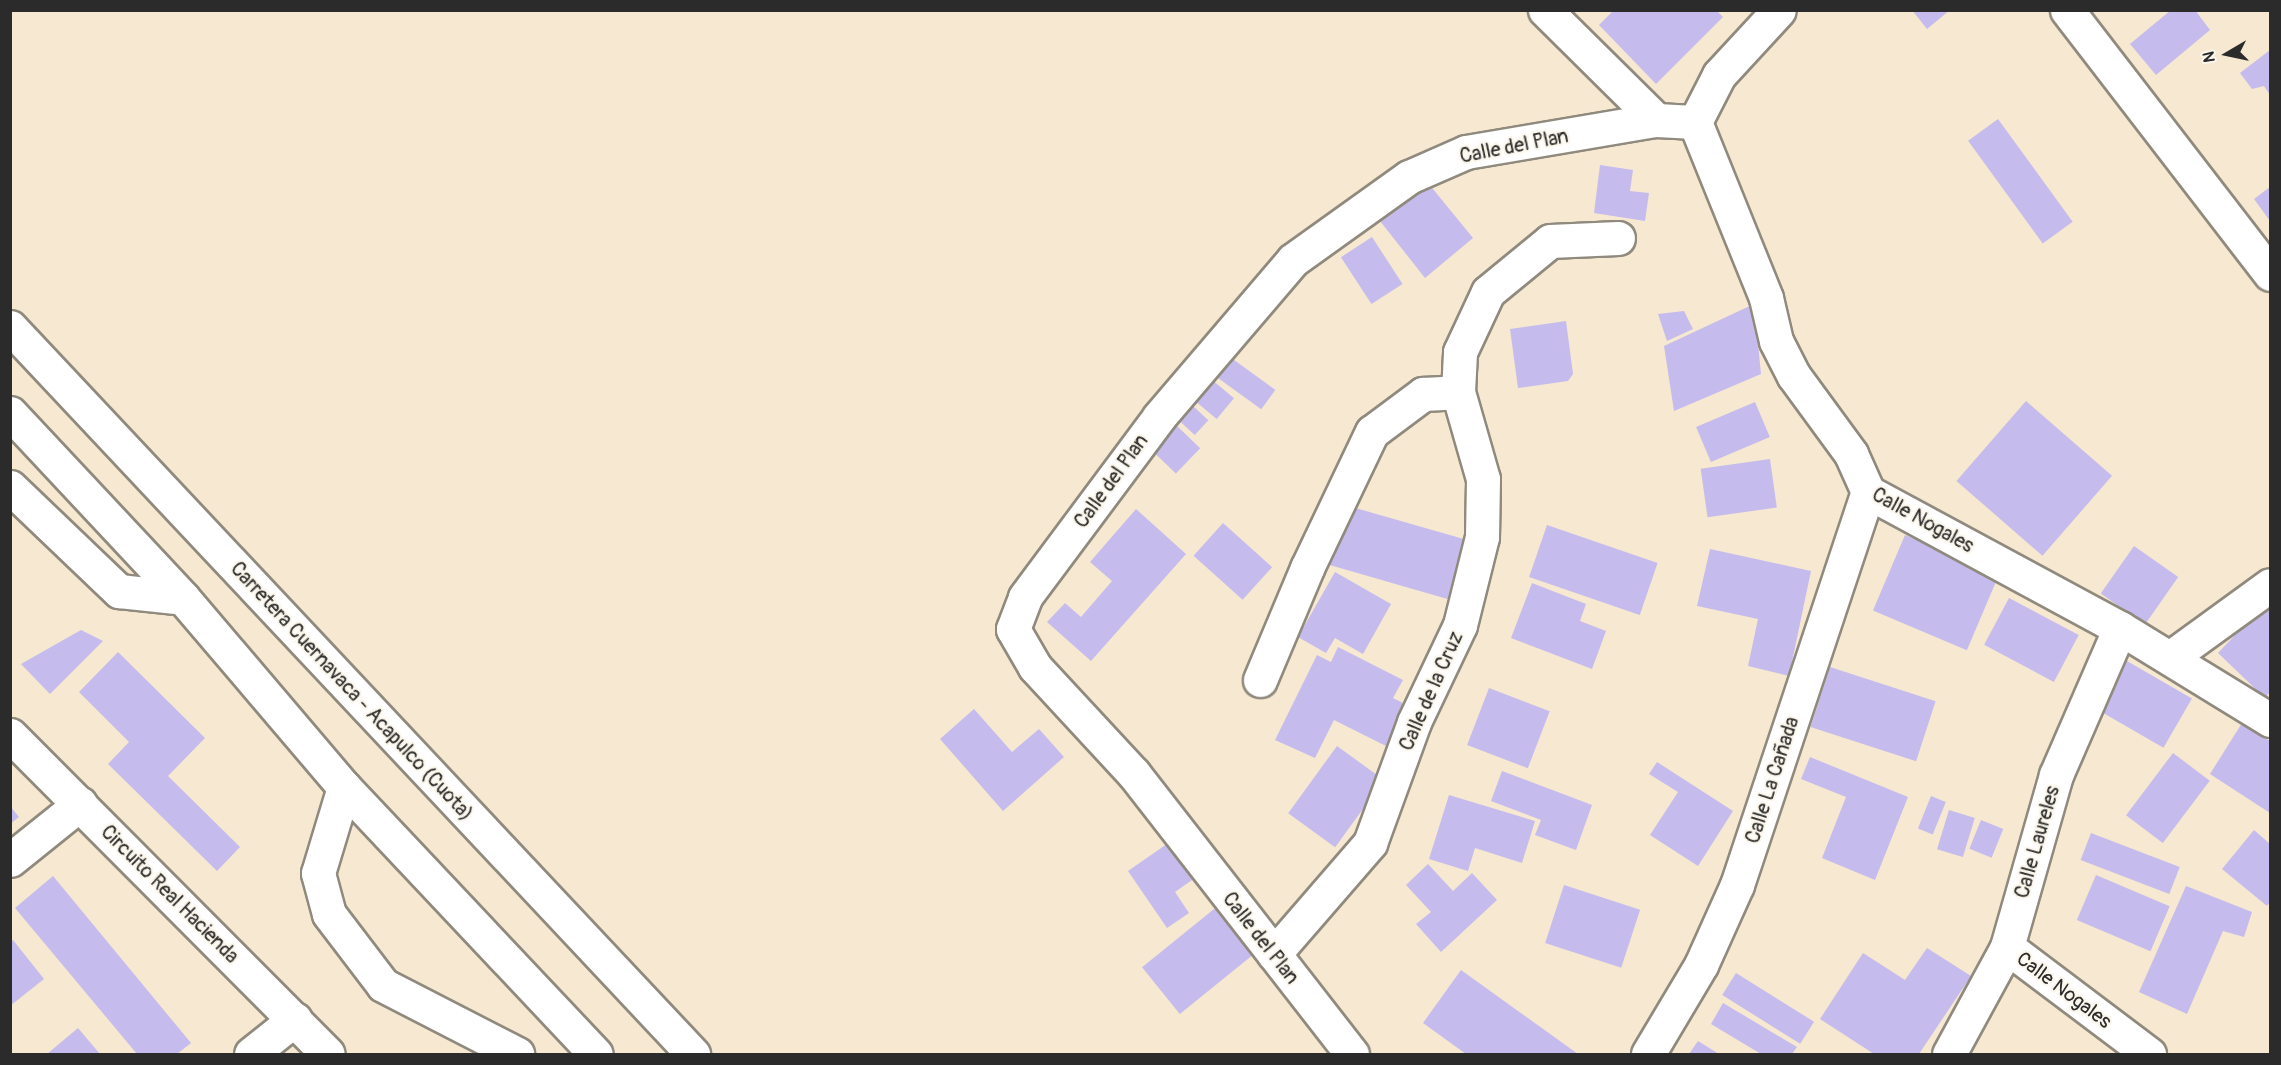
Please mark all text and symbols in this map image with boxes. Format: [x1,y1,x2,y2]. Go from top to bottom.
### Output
north arrow [2197,24,2257,84]
text: N [2198,50,2220,64]
street label: Calle del Plan [1458,124,1570,168]
street label: Calle del Plan [1069,429,1153,533]
street label: Calle Nogales [1868,482,1978,558]
street label: Carretera Cuernavaca - Acapulco (Cuota) [226,557,478,825]
street label: Calle de la Cruz [1394,628,1468,754]
street label: Calle La Cañada [1740,714,1804,846]
street label: Calle Laureles [2010,783,2064,901]
street label: Circuito Real Hacienda [96,820,244,968]
street label: Calle del Plan [1218,887,1304,989]
street label: Calle Nogales [2012,947,2116,1033]

